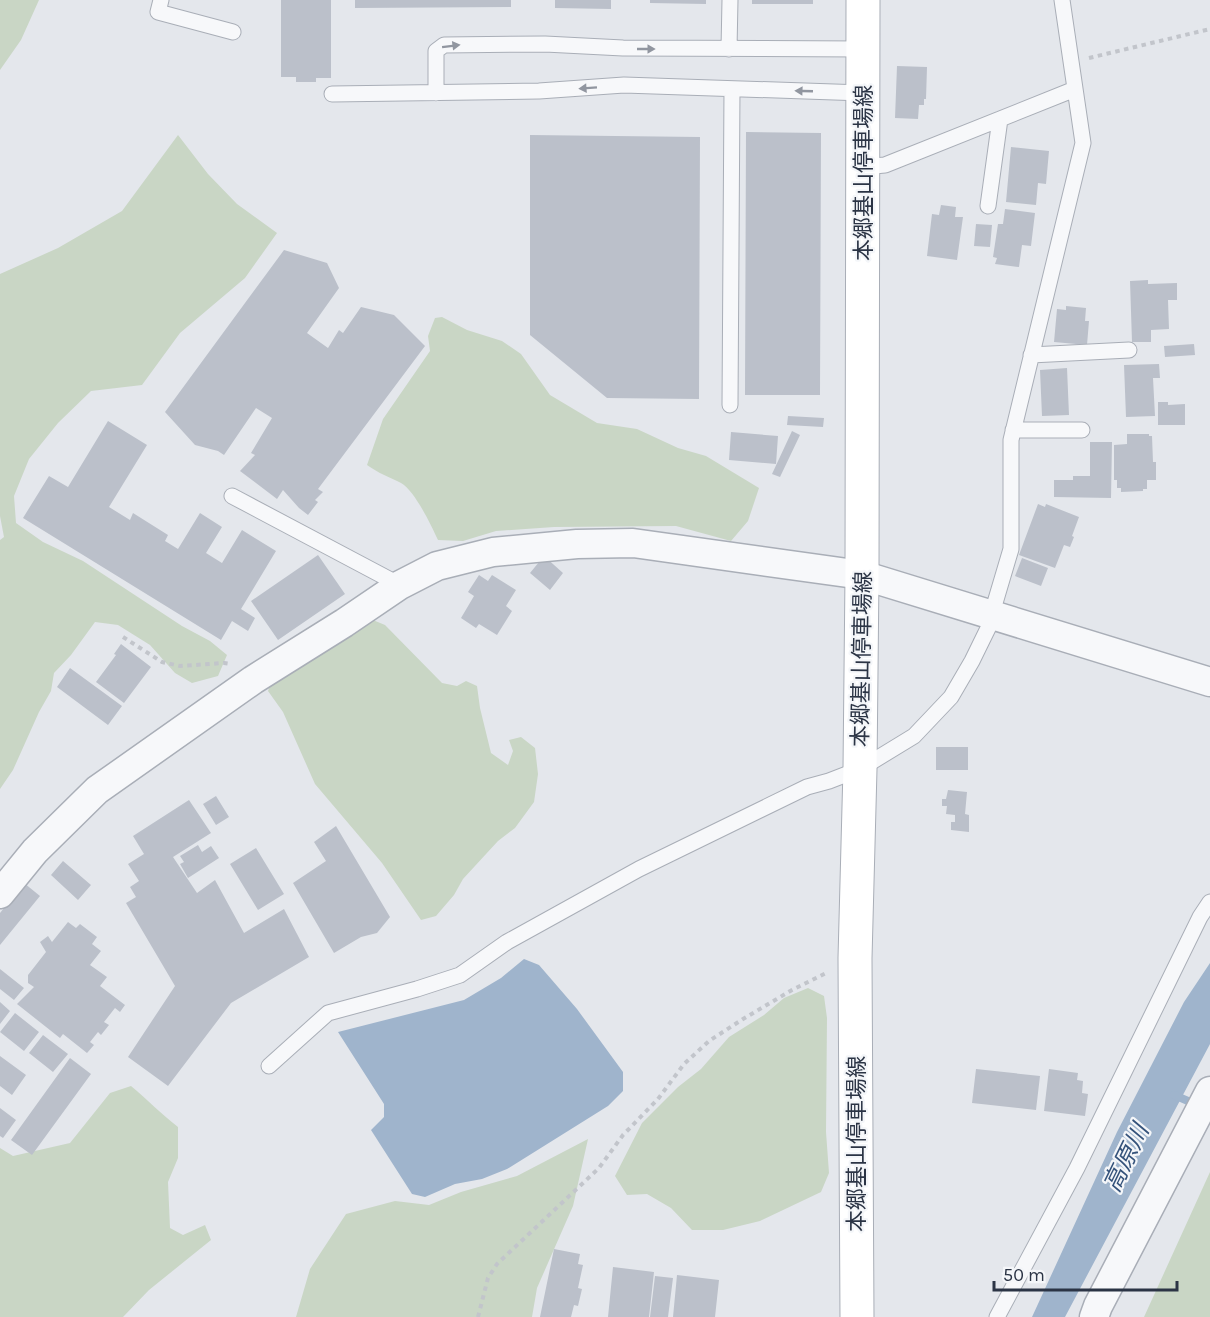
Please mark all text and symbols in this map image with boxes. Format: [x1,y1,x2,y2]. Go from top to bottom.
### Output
one-way arrow [442,41,461,51]
one-way arrow [636,44,655,53]
one-way arrow [579,83,598,92]
street label: 本郷基山停車場線 [851,85,877,261]
one-way arrow [795,86,814,96]
street label: 本郷基山停車場線 [847,571,877,747]
street label: 本郷基山停車場線 [844,1056,870,1232]
water label: 高原川 [1098,1117,1156,1196]
scale bar [994,1254,1177,1292]
text: 50 m [1003,1264,1045,1286]

